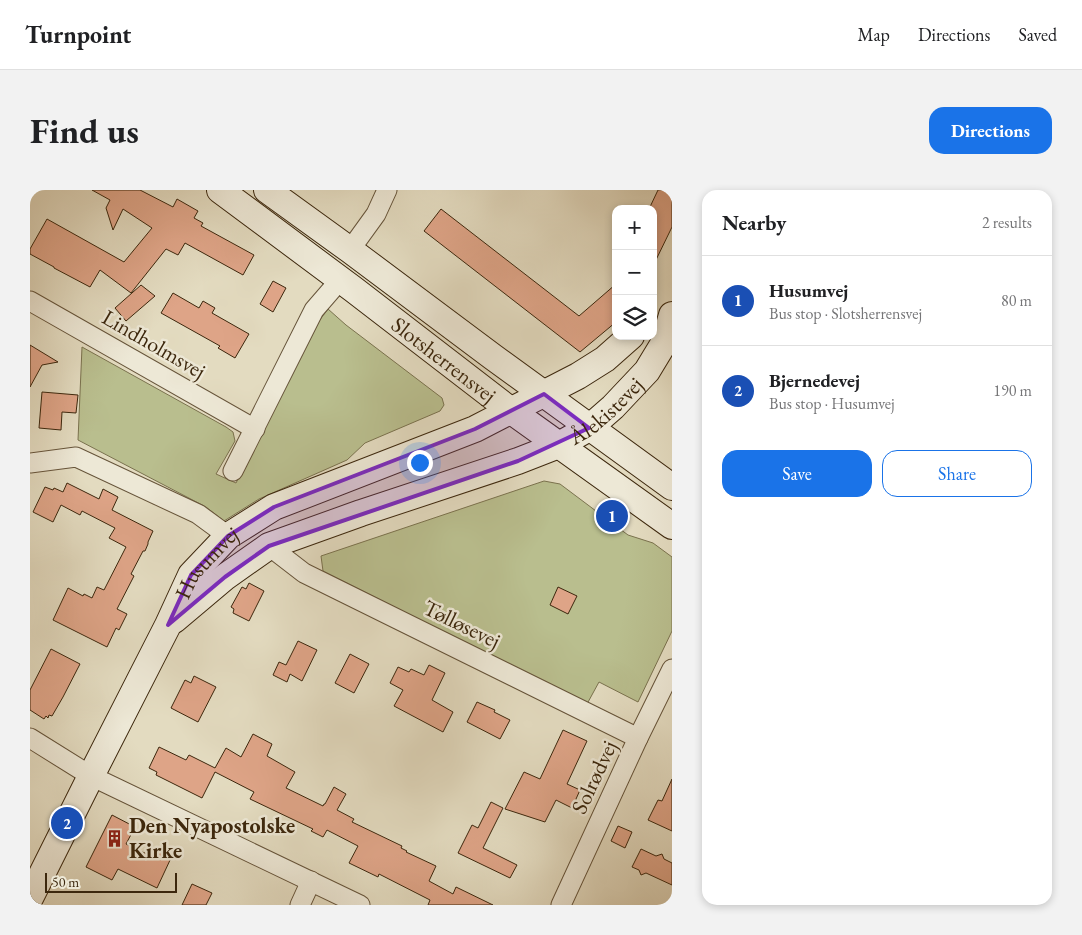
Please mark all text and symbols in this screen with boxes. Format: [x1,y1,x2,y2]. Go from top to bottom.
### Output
text: Turnpoint [25,19,131,50]
text: Map [858,23,890,46]
text: Directions [918,23,990,46]
text: Saved [1018,23,1057,46]
button: Directions [929,107,1052,154]
text: Find us [30,108,139,153]
map controls [612,205,657,340]
button: + [612,205,657,250]
text: Nearby [722,209,786,236]
text: 2 results [982,212,1032,233]
button: − [612,250,657,295]
text: Husumvej [769,278,848,303]
text: 1 [734,290,742,311]
text: 80 m [1001,290,1032,311]
button: layers [612,295,657,340]
street label: Lindholmsvej [97,303,211,385]
text: Bus stop · Slotsherrensvej [769,303,922,324]
street label: Slotsherrensvej [386,310,503,409]
text: Bjernedevej [769,368,860,393]
street label: Ålekistevej [563,370,649,452]
text: 2 [734,380,742,401]
text: 190 m [993,380,1032,401]
text: Bus stop · Husumvej [769,393,895,414]
your location [407,450,433,476]
button: Save [722,450,872,497]
button: Share [882,450,1032,497]
pin: 1 [596,497,628,535]
street label: Husumvej [168,519,243,603]
street label: Tølløsevej [419,593,505,655]
street label: Solrødvej [564,736,624,818]
pin: 2 [51,804,83,842]
place label: Den Nyapostolske Kirke [129,811,295,865]
building icon: Den Nyapostolske Kirke [105,828,125,848]
scale bar [45,870,178,893]
text: 50 m [52,873,79,891]

